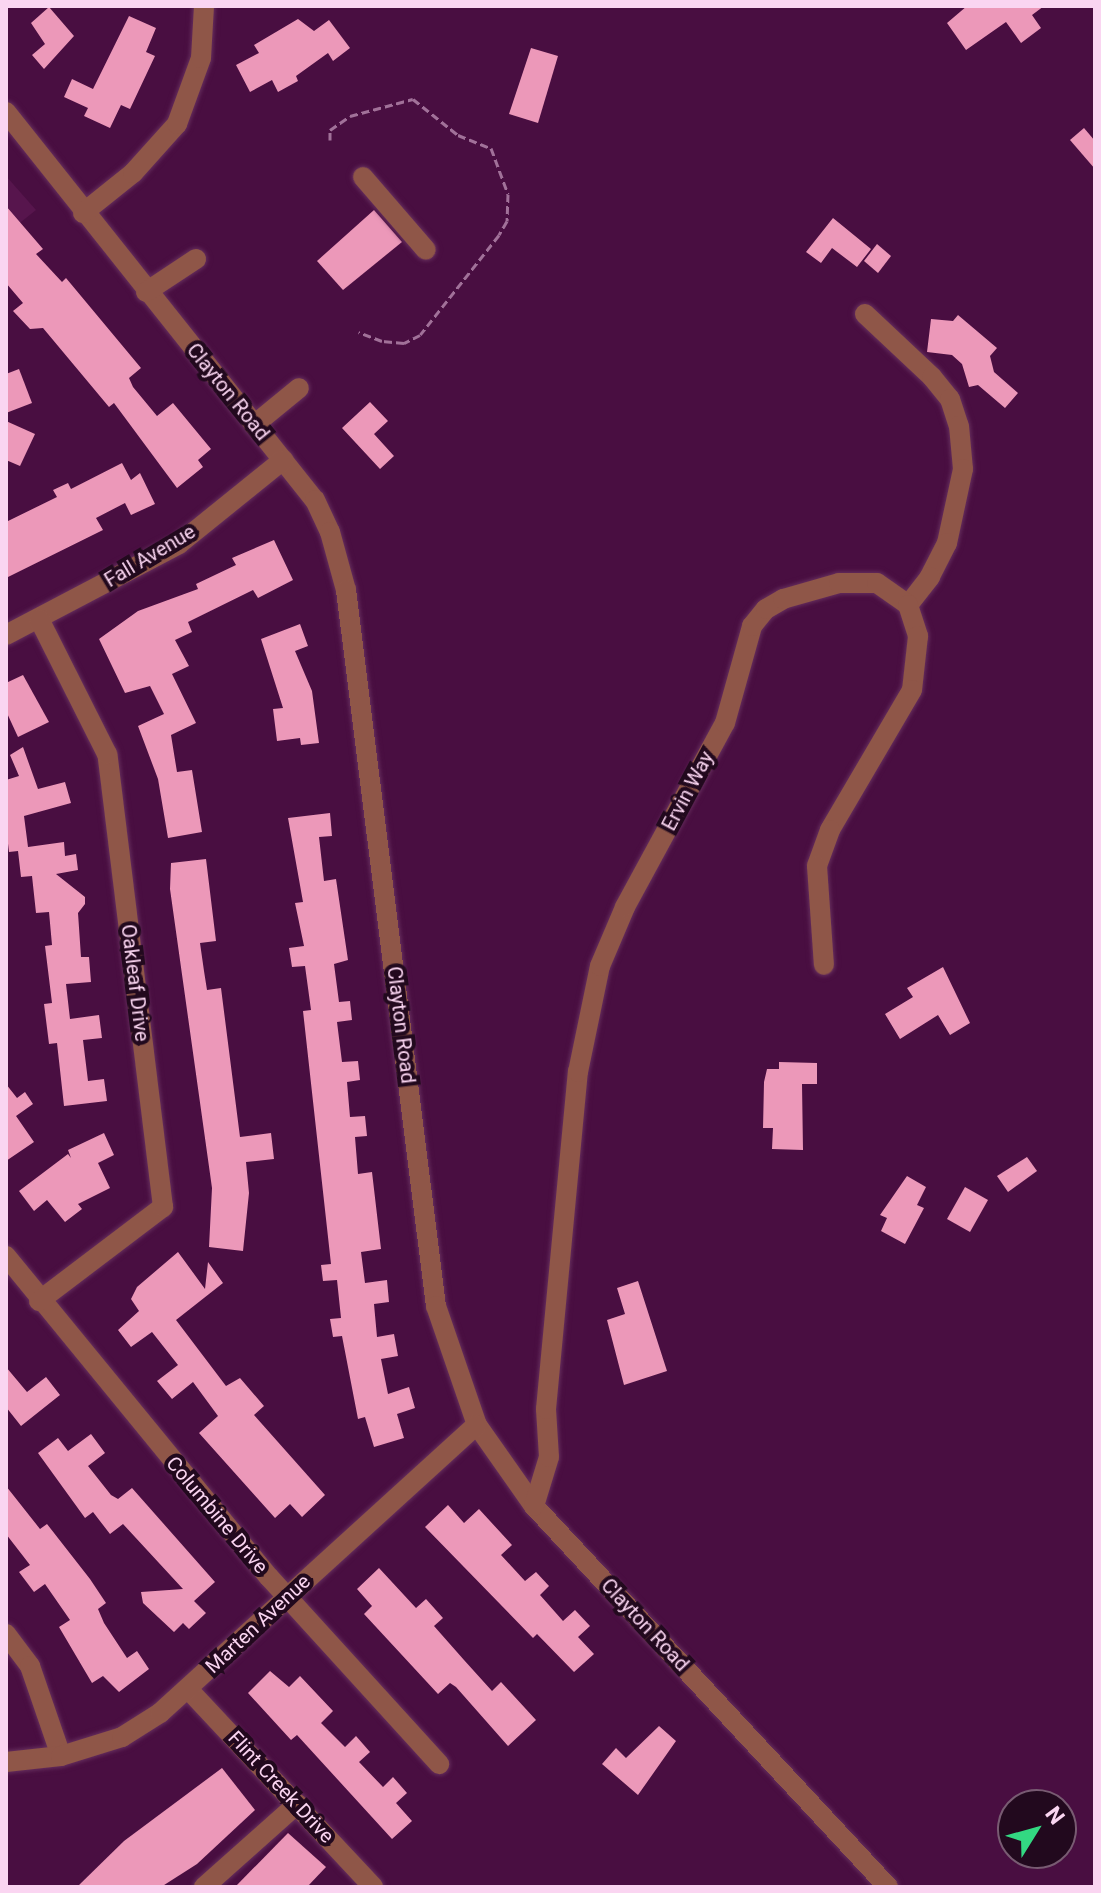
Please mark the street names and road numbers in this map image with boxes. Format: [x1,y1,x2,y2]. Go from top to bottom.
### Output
street label: Clayton Road [182,339,274,445]
street label: Fall Avenue [100,520,200,592]
street label: Ervin Way [657,747,719,835]
street label: Oakleaf Drive [116,923,154,1043]
street label: Clayton Road [382,965,420,1085]
street label: Columbine Drive [161,1452,273,1578]
street label: Marten Avenue [201,1569,315,1679]
street label: Clayton Road [596,1574,694,1676]
street label: Flint Creek Drive [223,1726,339,1848]

